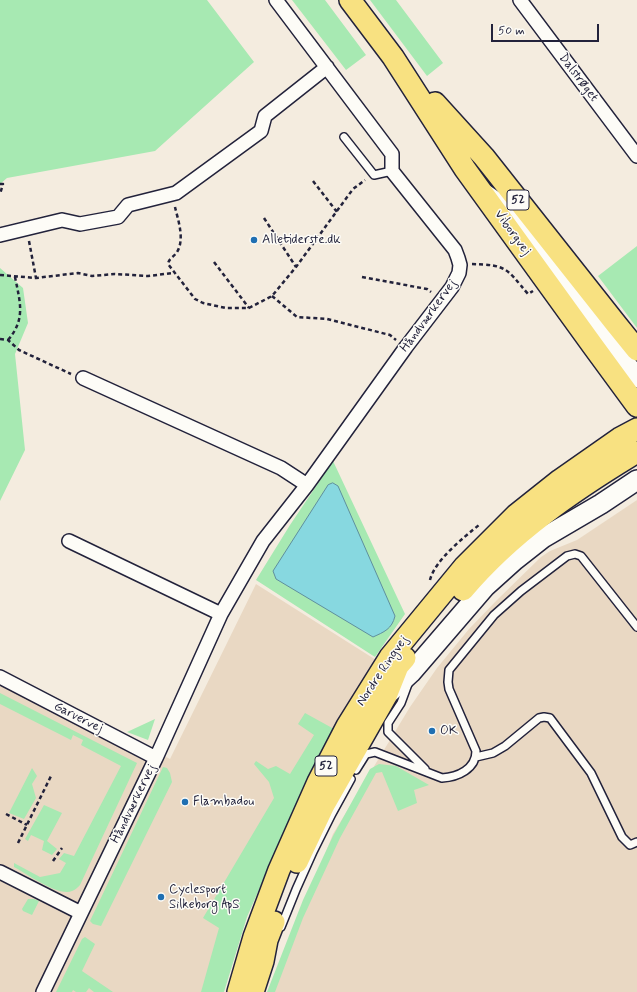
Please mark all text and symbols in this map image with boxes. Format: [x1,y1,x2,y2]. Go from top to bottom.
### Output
scale bar [493,16,601,42]
text: 50 m [498,23,525,39]
street label: Dalstrøget [555,51,601,105]
road number: 52 [507,190,529,210]
street label: Viborgvej [490,207,534,259]
place label: Alletiderste.dk [262,232,341,248]
marker: Alletiderste.dk [249,235,259,245]
street label: Håndværkervej [397,276,461,356]
street label: Nordre Ringvej [354,633,412,709]
street label: Garvervej [51,699,105,737]
place label: OK [440,723,458,739]
marker: OK [427,726,437,736]
road number: 52 [315,756,337,776]
street label: Håndværkervej [108,762,160,846]
place label: Flambadou [193,794,254,810]
marker: Flambadou [180,797,190,807]
place label: Cyclesport Silkeborg ApS [169,882,240,913]
marker: Cyclesport Silkeborg ApS [156,892,166,902]

